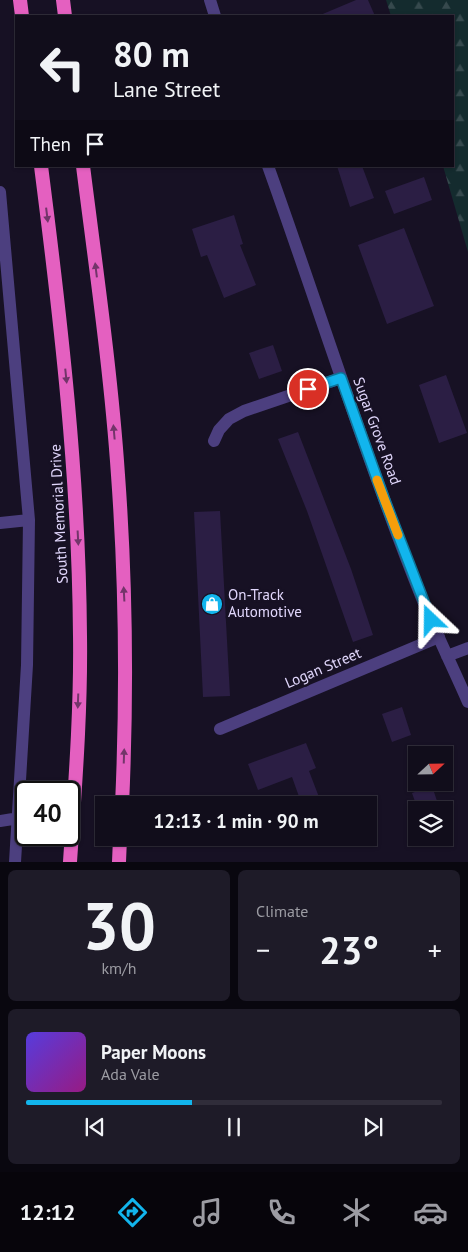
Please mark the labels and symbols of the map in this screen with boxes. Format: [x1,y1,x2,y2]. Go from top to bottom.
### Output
one-way arrow [43,207,51,223]
one-way arrow [92,262,100,278]
one-way arrow [62,368,70,384]
pin [287,368,329,410]
street label: Sugar Grove Road [349,374,406,487]
one-way arrow [110,423,118,439]
street label: South Memorial Drive [45,444,72,584]
one-way arrow [74,530,82,546]
place label: On-Track Automotive [228,585,302,621]
one-way arrow [120,586,128,602]
shop icon: On-Track Automotive [200,592,224,616]
position arrow [404,593,456,645]
street label: Logan Street [282,643,364,692]
one-way arrow [74,693,82,709]
north arrow [408,746,452,791]
one-way arrow [120,748,128,764]
speed limit sign: 40 [15,781,80,846]

